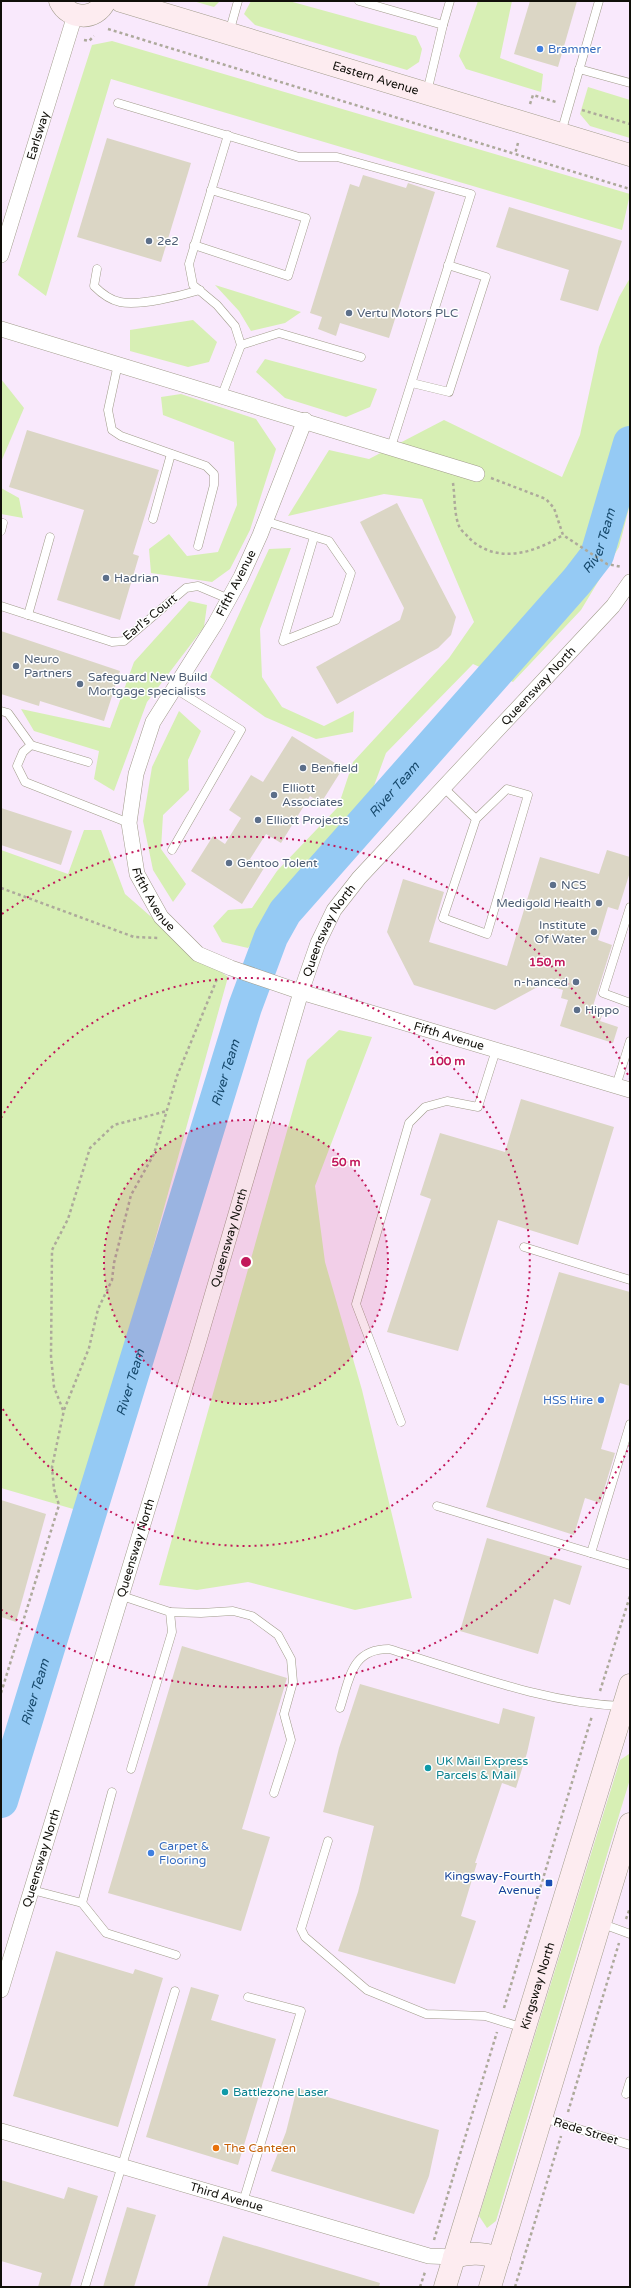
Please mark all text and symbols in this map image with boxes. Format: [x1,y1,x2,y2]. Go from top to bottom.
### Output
place label: Brammer [548,42,601,56]
marker: Brammer [535,44,545,54]
street label: Eastern Avenue [331,58,421,98]
street label: Earlsway [24,109,52,162]
place label: 2e2 [157,234,179,248]
marker: 2e2 [144,236,154,246]
place label: Vertu Motors PLC [357,306,458,320]
marker: Vertu Motors PLC [344,308,354,318]
water label: River Team [579,506,620,577]
street label: Fifth Avenue [213,547,259,619]
place label: Hadrian [114,571,159,585]
marker: Hadrian [101,573,111,583]
street label: Earl's Court [120,591,180,643]
street label: Queensway North [498,644,578,728]
place label: Neuro Partners [24,652,72,680]
marker: Neuro Partners [11,661,21,671]
place label: Safeguard New Build Mortgage specialists [88,670,208,698]
marker: Safeguard New Build Mortgage specialists [75,679,85,689]
water label: River Team [366,758,424,821]
place label: Benfield [311,761,358,775]
marker: Benfield [298,763,308,773]
place label: Elliott Associates [282,781,343,809]
marker: Elliott Associates [269,790,279,800]
place label: Elliott Projects [266,813,349,827]
marker: Elliott Projects [253,815,263,825]
place label: Gentoo Tolent [237,856,318,870]
marker: Gentoo Tolent [224,858,234,868]
street label: Fifth Avenue [129,867,178,934]
place label: NCS [561,878,586,892]
marker: NCS [548,880,558,890]
street label: Queensway North [300,882,358,979]
place label: Medigold Health [496,896,591,910]
marker: Medigold Health [594,898,604,908]
place label: Institute Of Water [534,918,586,946]
marker: Institute Of Water [589,927,599,937]
text: 150 m [529,955,565,969]
place label: n-hanced [514,975,568,989]
marker: n-hanced [571,977,581,987]
place label: Hippo [585,1003,619,1017]
marker: Hippo [572,1005,582,1015]
street label: Fifth Avenue [412,1019,486,1053]
water label: River Team [208,1037,244,1108]
text: 100 m [429,1054,465,1068]
text: 50 m [331,1155,361,1169]
street label: Queensway North [208,1187,250,1289]
centre of rings [239,1255,253,1269]
water label: River Team [113,1346,149,1418]
place label: HSS Hire [543,1393,593,1407]
marker: HSS Hire [596,1395,606,1405]
street label: Queensway North [114,1497,157,1599]
water label: River Team [18,1656,54,1728]
place label: UK Mail Express Parcels & Mail [436,1754,528,1782]
marker: UK Mail Express Parcels & Mail [423,1763,433,1773]
street label: Queensway North [20,1807,63,1909]
place label: Carpet & Flooring [159,1839,210,1867]
marker: Carpet & Flooring [146,1848,156,1858]
place label: Kingsway-Fourth Avenue [444,1869,541,1897]
marker: Kingsway-Fourth Avenue [544,1878,554,1888]
street label: Kingsway North [518,1941,558,2031]
place label: Battlezone Laser [233,2085,329,2099]
marker: Battlezone Laser [220,2087,230,2097]
street label: Rede Street [552,2114,621,2148]
place label: The Canteen [224,2141,296,2155]
marker: The Canteen [211,2143,221,2153]
street label: Third Avenue [188,2180,265,2214]

